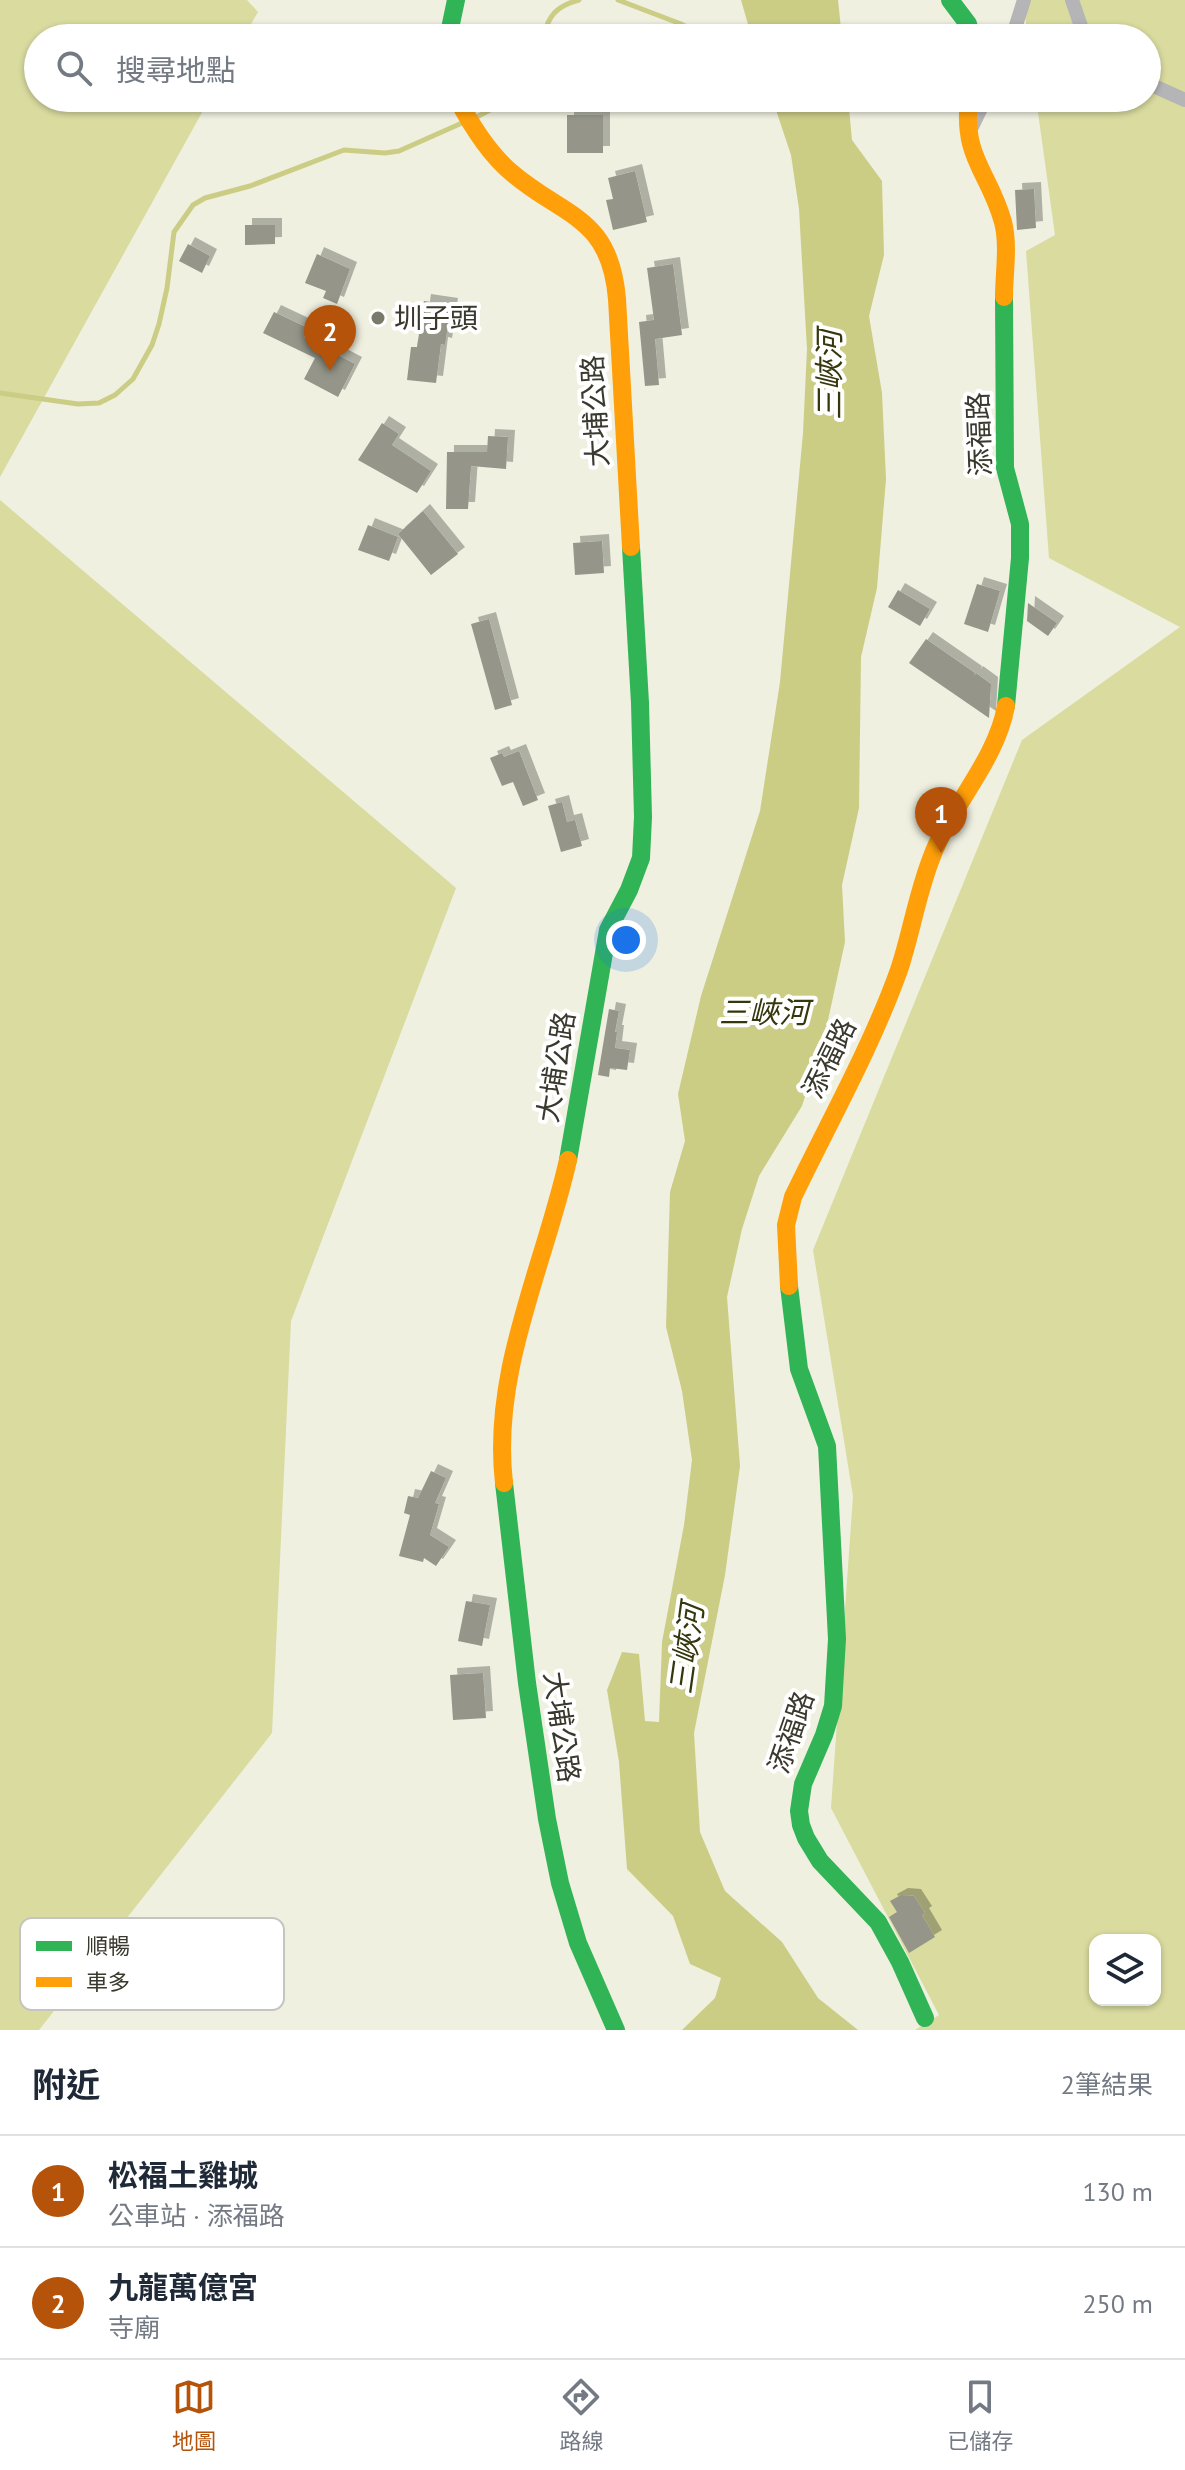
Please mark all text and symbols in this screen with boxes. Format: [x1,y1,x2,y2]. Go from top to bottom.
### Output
search box [24,24,1161,112]
icon: search [52,46,96,90]
text: 搜尋地點 [116,50,236,89]
place label: 圳子頭 [394,299,478,336]
pin: 2 [304,305,356,371]
marker: 圳子頭 [369,309,387,327]
water label: 三峽河 [809,325,848,420]
street label: 大埔公路 [573,354,616,468]
street label: 添福路 [959,391,998,477]
pin: 1 [915,787,967,853]
your location [606,920,646,960]
water label: 三峽河 [719,992,814,1031]
street label: 大埔公路 [528,1009,583,1125]
street label: 添福路 [794,1012,864,1104]
water label: 三峽河 [660,1597,712,1696]
street label: 大埔公路 [536,1669,589,1785]
street label: 添福路 [759,1686,822,1778]
legend [20,1918,284,2010]
text: 順暢 [86,1932,130,1960]
map controls [1089,1934,1161,2006]
button: layers [1089,1934,1161,2006]
text: 車多 [86,1968,130,1996]
text: 附近 [32,2062,100,2106]
text: 2筆結果 [1061,2068,1153,2101]
text: 松福土雞城 [108,2155,258,2194]
text: 1 [51,2175,65,2208]
text: 130 m [1082,2175,1153,2208]
text: 公車站 · 添福路 [108,2199,285,2232]
text: 九龍萬億宮 [108,2267,258,2306]
text: 2 [51,2287,65,2320]
text: 250 m [1082,2287,1153,2320]
text: 寺廟 [108,2311,160,2344]
tab: 地圖 [172,2375,216,2455]
tab: 路線 [559,2375,603,2455]
tab: 已儲存 [947,2375,1013,2455]

